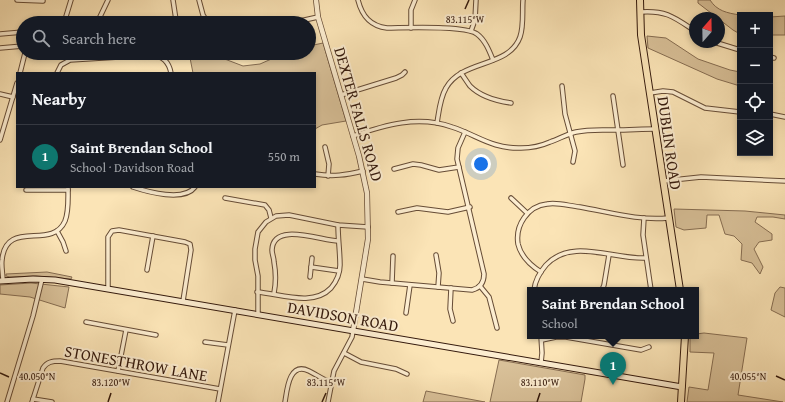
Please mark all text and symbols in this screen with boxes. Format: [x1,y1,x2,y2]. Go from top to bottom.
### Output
text: 83.115°W [446,12,485,27]
north arrow [689,12,725,48]
map controls [737,12,773,156]
button: + [737,12,773,48]
search box [16,16,316,60]
icon: search [30,27,52,49]
text: Search here [62,28,136,49]
street label: DEXTER FALLS ROAD [328,44,390,184]
button: − [737,48,773,84]
button: locate [737,84,773,120]
text: Nearby [32,86,86,111]
street label: DUBLIN ROAD [652,95,688,191]
button: layers [737,120,773,156]
text: Saint Brendan School [70,137,213,158]
text: 1 [42,147,48,166]
text: 550 m [268,147,300,166]
your location [471,154,491,174]
text: School · Davidson Road [70,158,194,177]
popup [527,287,699,339]
text: Saint Brendan School [542,293,684,314]
street label: DAVIDSON ROAD [286,294,401,338]
text: School [542,314,578,333]
street label: STONESTHROW LANE [63,339,209,387]
pin: 1 [600,352,626,385]
text: 40.050°N [19,369,56,384]
text: 40.055°N [730,369,767,384]
text: 83.120°W [92,375,131,390]
text: 83.115°W [307,375,346,390]
text: 83.110°W [521,375,560,390]

